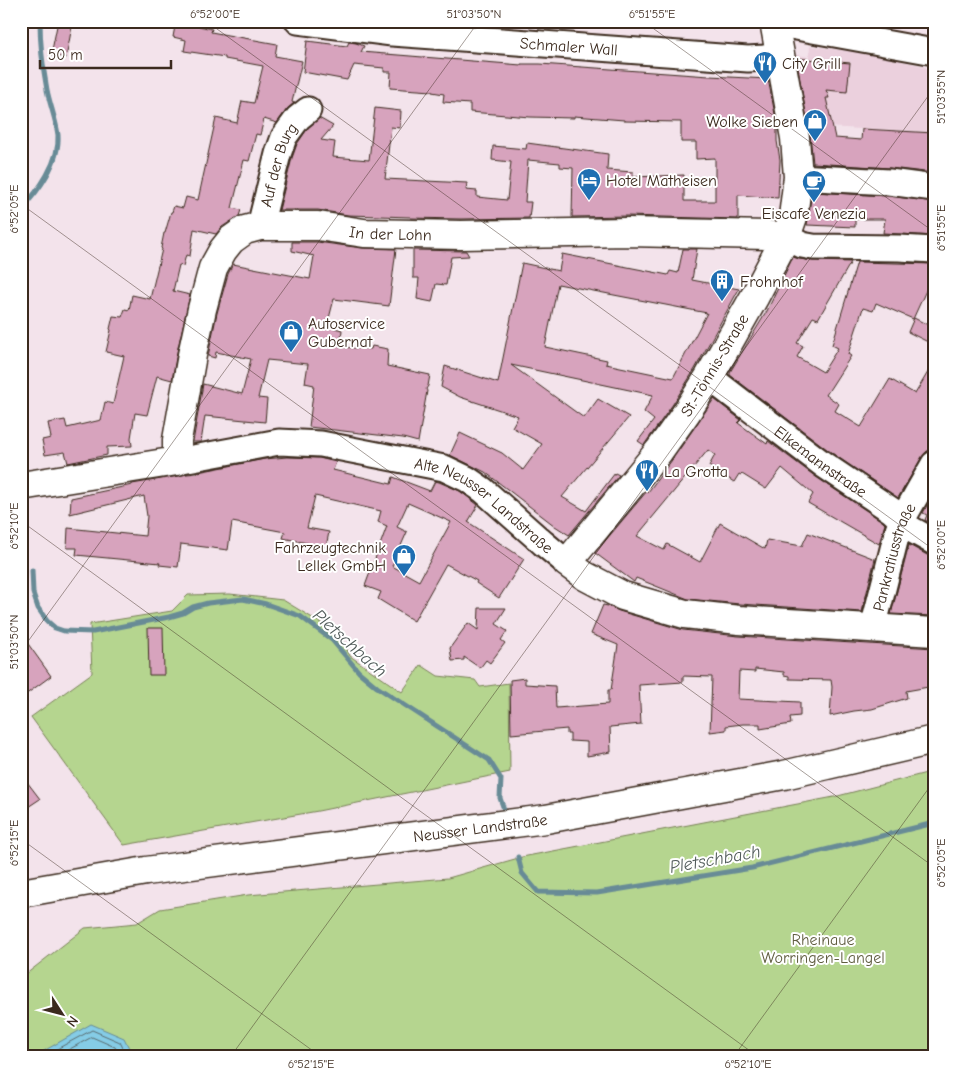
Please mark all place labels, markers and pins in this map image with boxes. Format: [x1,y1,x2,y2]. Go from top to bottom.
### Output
restaurant icon: City Grill [752,50,778,84]
place label: City Grill [782,55,841,73]
shop icon: Wolke Sieben [802,108,828,142]
place label: Wolke Sieben [706,113,798,131]
hotel icon: Hotel Matheisen [576,167,602,201]
cafe icon: Eiscafe Venezia [801,169,827,203]
place label: Hotel Matheisen [606,172,717,190]
place label: Eiscafe Venezia [762,205,866,223]
building icon: Frohnhof [709,268,735,302]
place label: Frohnhof [740,273,804,291]
place label: Autoservice Gubernat [308,315,385,351]
shop icon: Autoservice Gubernat [278,319,304,353]
restaurant icon: La Grotta [634,458,660,492]
place label: La Grotta [664,463,728,481]
place label: Fahrzeugtechnik Lellek GmbH [275,539,386,575]
shop icon: Fahrzeugtechnik Lellek GmbH [391,543,417,577]

